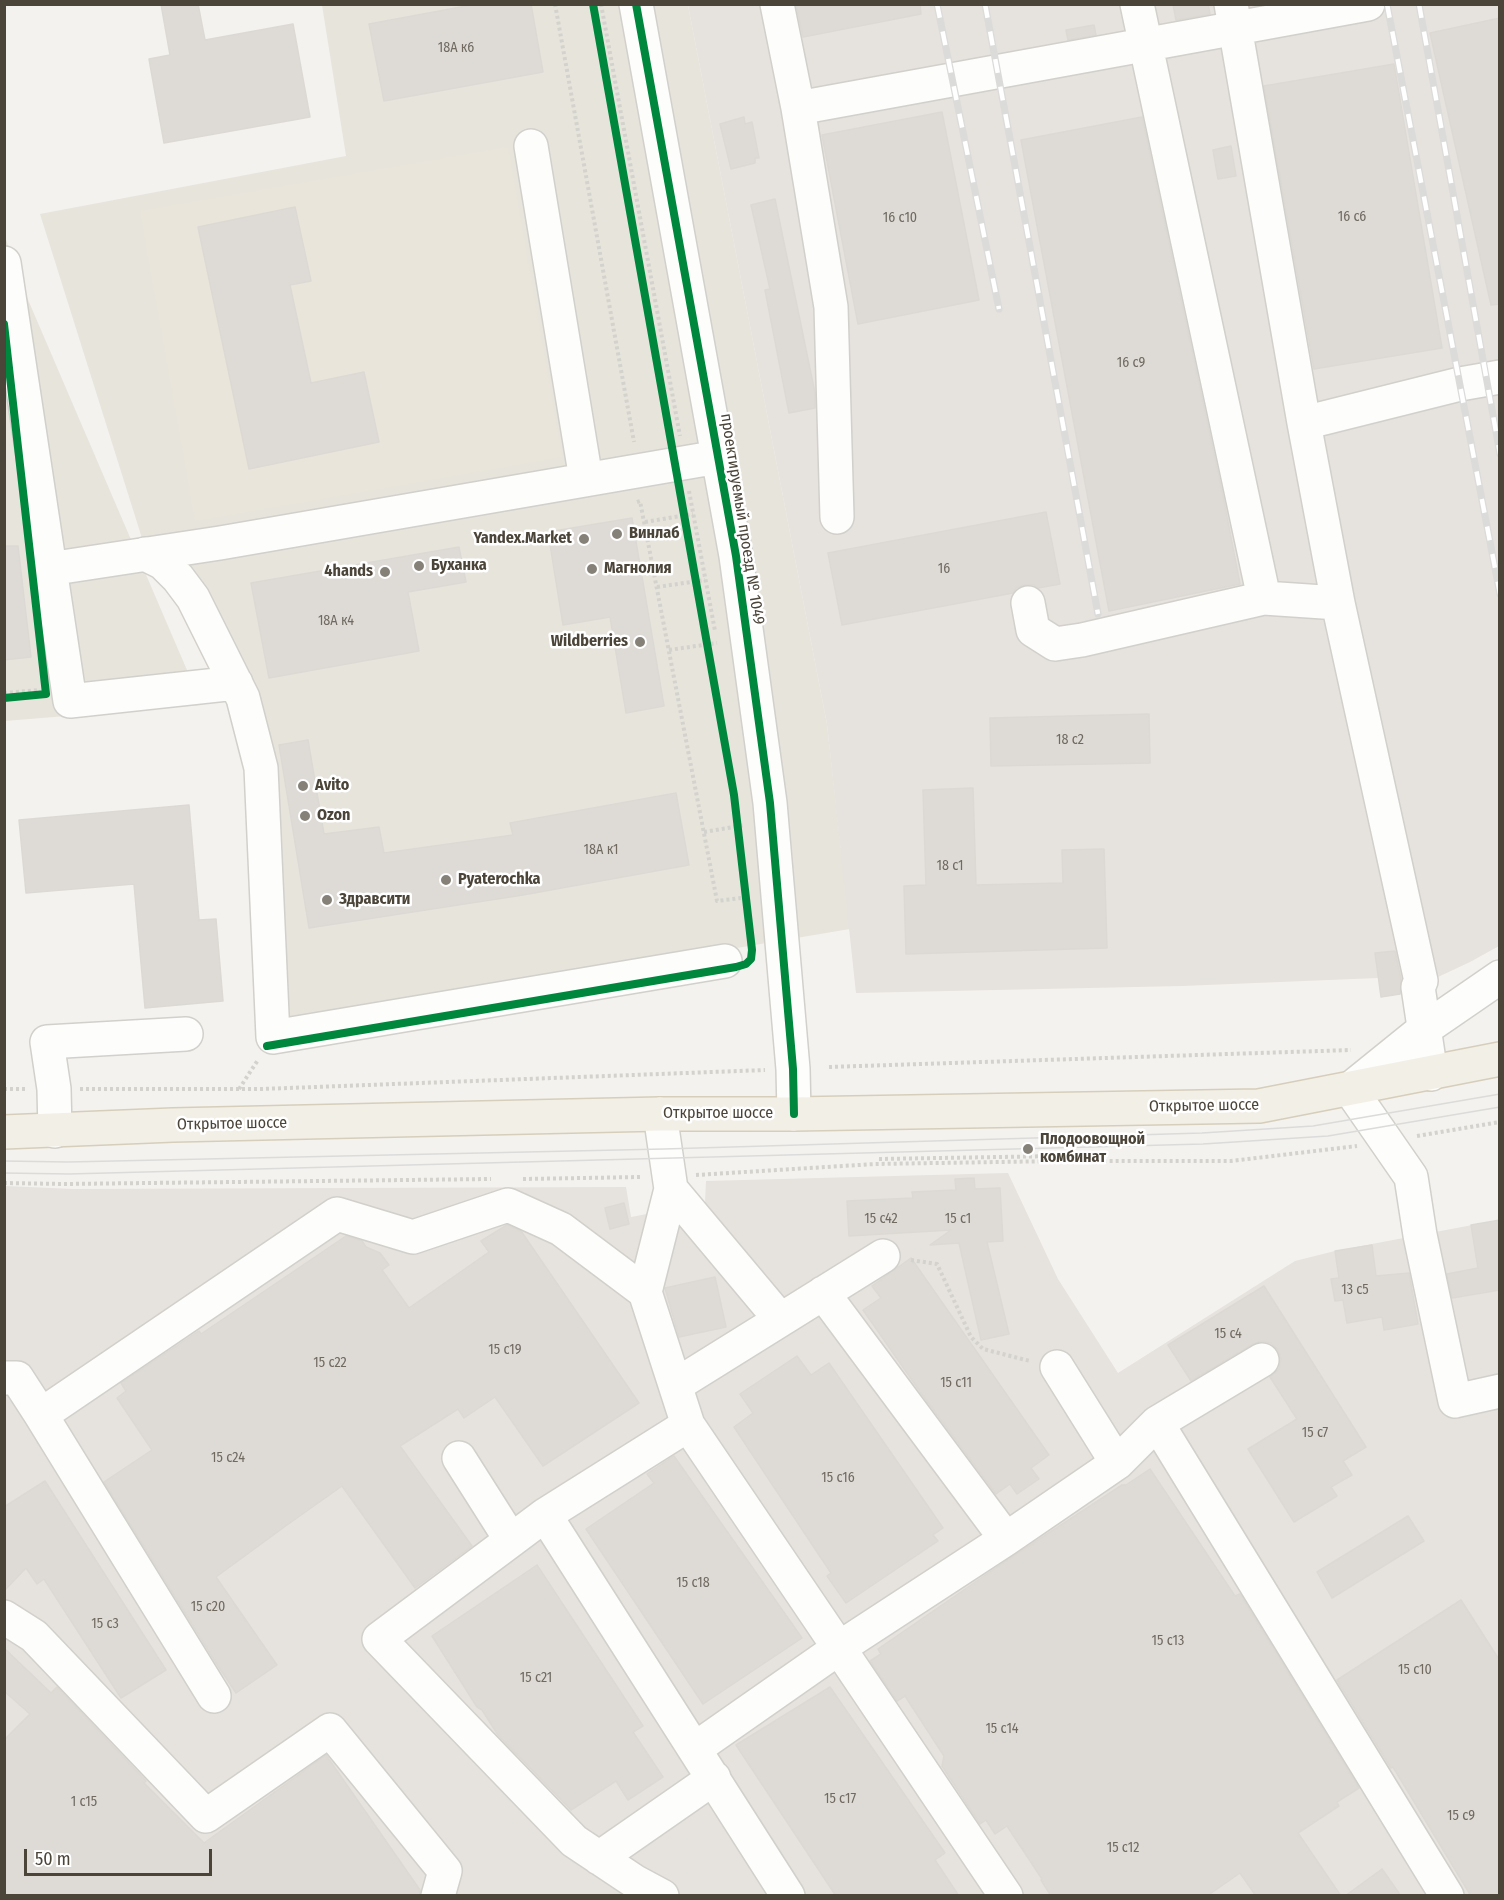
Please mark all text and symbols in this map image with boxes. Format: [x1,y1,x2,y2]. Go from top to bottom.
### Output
house number: 18А к6 [438,40,474,56]
house number: 16 с6 [1338,209,1366,225]
house number: 16 с10 [883,210,917,226]
house number: 16 с9 [1117,355,1145,371]
street label: проектируемый проезд № 1049 [716,412,768,626]
place label: Винлаб [629,524,680,544]
marker: Винлаб [610,527,624,541]
place label: Yandex.Market [473,529,572,549]
marker: Yandex.Market [577,532,591,546]
place label: Буханка [431,556,487,576]
marker: Буханка [412,559,426,573]
place label: Магнолия [604,559,672,579]
house number: 16 [938,561,950,577]
place label: 4hands [324,562,373,582]
marker: Магнолия [585,562,599,576]
marker: 4hands [378,565,392,579]
house number: 18А к4 [318,613,354,629]
place label: Wildberries [551,632,628,652]
marker: Wildberries [633,635,647,649]
house number: 18 c2 [1056,732,1084,748]
place label: Avito [315,776,349,796]
marker: Avito [296,779,310,793]
place label: Ozon [317,806,350,826]
marker: Ozon [298,809,312,823]
house number: 18А к1 [584,842,618,858]
house number: 18 c1 [936,858,964,874]
place label: Pyaterochka [458,870,541,890]
marker: Pyaterochka [439,873,453,887]
place label: Здравсити [339,890,410,910]
marker: Здравсити [320,893,334,907]
street label: Открытое шоссе [1149,1095,1259,1117]
street label: Открытое шоссе [663,1104,773,1124]
street label: Открытое шоссе [177,1113,287,1135]
place label: Плодоовощной комбинат [1040,1130,1145,1168]
marker: Плодоовощной комбинат [1021,1142,1035,1156]
house number: 15 с42 [864,1211,898,1227]
house number: 15 с1 [945,1211,971,1227]
house number: 13 с5 [1341,1282,1369,1298]
house number: 15 с4 [1214,1326,1242,1342]
house number: 15 с19 [488,1342,522,1358]
house number: 15 с22 [313,1355,347,1371]
house number: 15 с11 [940,1375,972,1391]
house number: 15 с7 [1302,1425,1328,1441]
house number: 15 с24 [211,1450,245,1466]
house number: 15 с16 [821,1470,855,1486]
house number: 15 с18 [676,1575,710,1591]
house number: 15 с20 [191,1599,225,1615]
house number: 15 с3 [91,1616,119,1632]
house number: 15 с13 [1152,1633,1184,1649]
house number: 15 с10 [1398,1662,1432,1678]
house number: 15 с21 [520,1670,552,1686]
house number: 15 с14 [985,1721,1019,1737]
house number: 15 с17 [824,1791,856,1807]
house number: 1 с15 [71,1794,97,1810]
house number: 15 с9 [1447,1808,1475,1824]
scale bar [27,1837,214,1875]
house number: 15 с12 [1107,1840,1139,1856]
text: 50 m [35,1848,71,1870]

